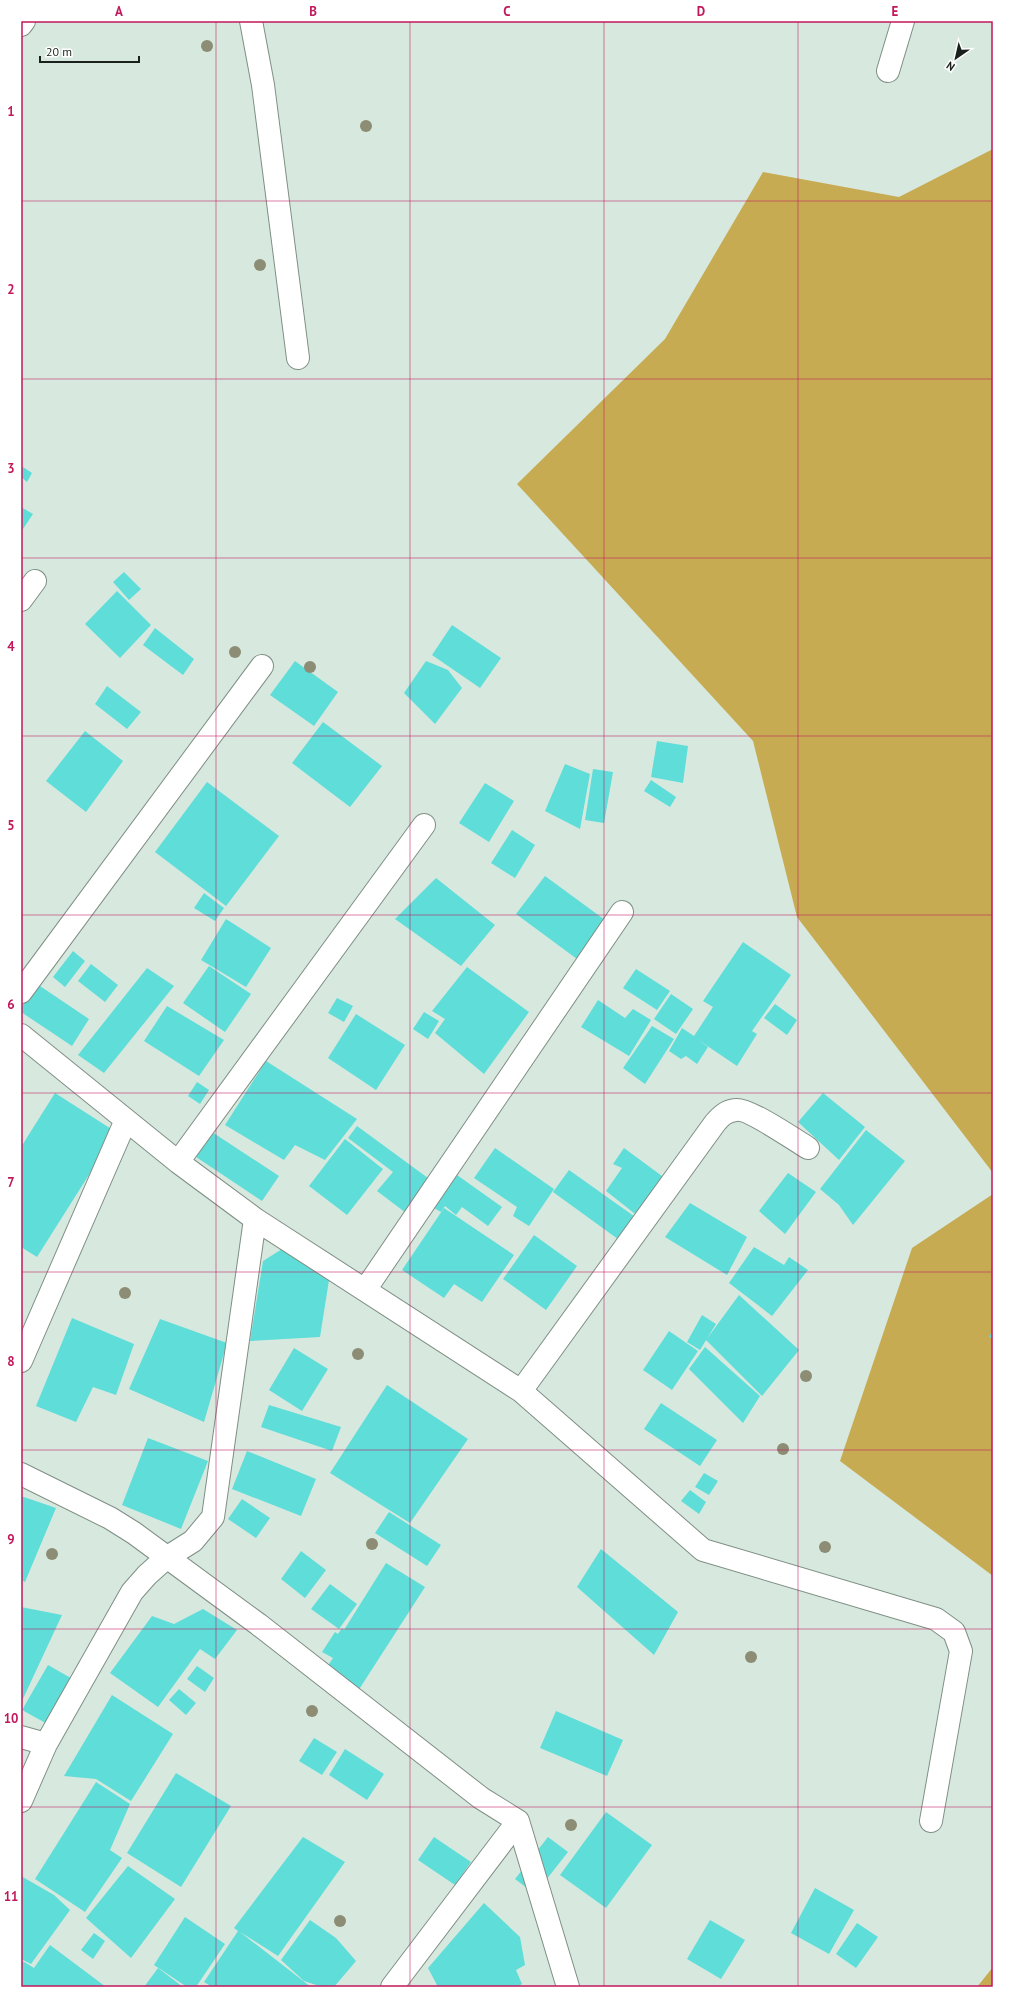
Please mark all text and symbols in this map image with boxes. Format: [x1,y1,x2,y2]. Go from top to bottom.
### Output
text: A [115,3,123,20]
text: B [309,3,317,20]
text: C [503,3,511,20]
text: D [697,3,705,20]
text: E [892,3,899,20]
scale bar [40,38,139,64]
north arrow [936,38,976,78]
text: 20 m [46,44,72,59]
text: N [943,58,957,74]
text: 1 [7,103,15,120]
text: 2 [7,281,15,298]
text: 3 [7,460,15,477]
text: 4 [7,638,15,655]
text: 5 [7,817,15,834]
text: 6 [7,996,15,1013]
text: 7 [7,1174,15,1191]
text: 8 [7,1353,15,1370]
text: 9 [7,1531,15,1548]
text: 10 [4,1710,18,1727]
text: 11 [4,1888,18,1905]

